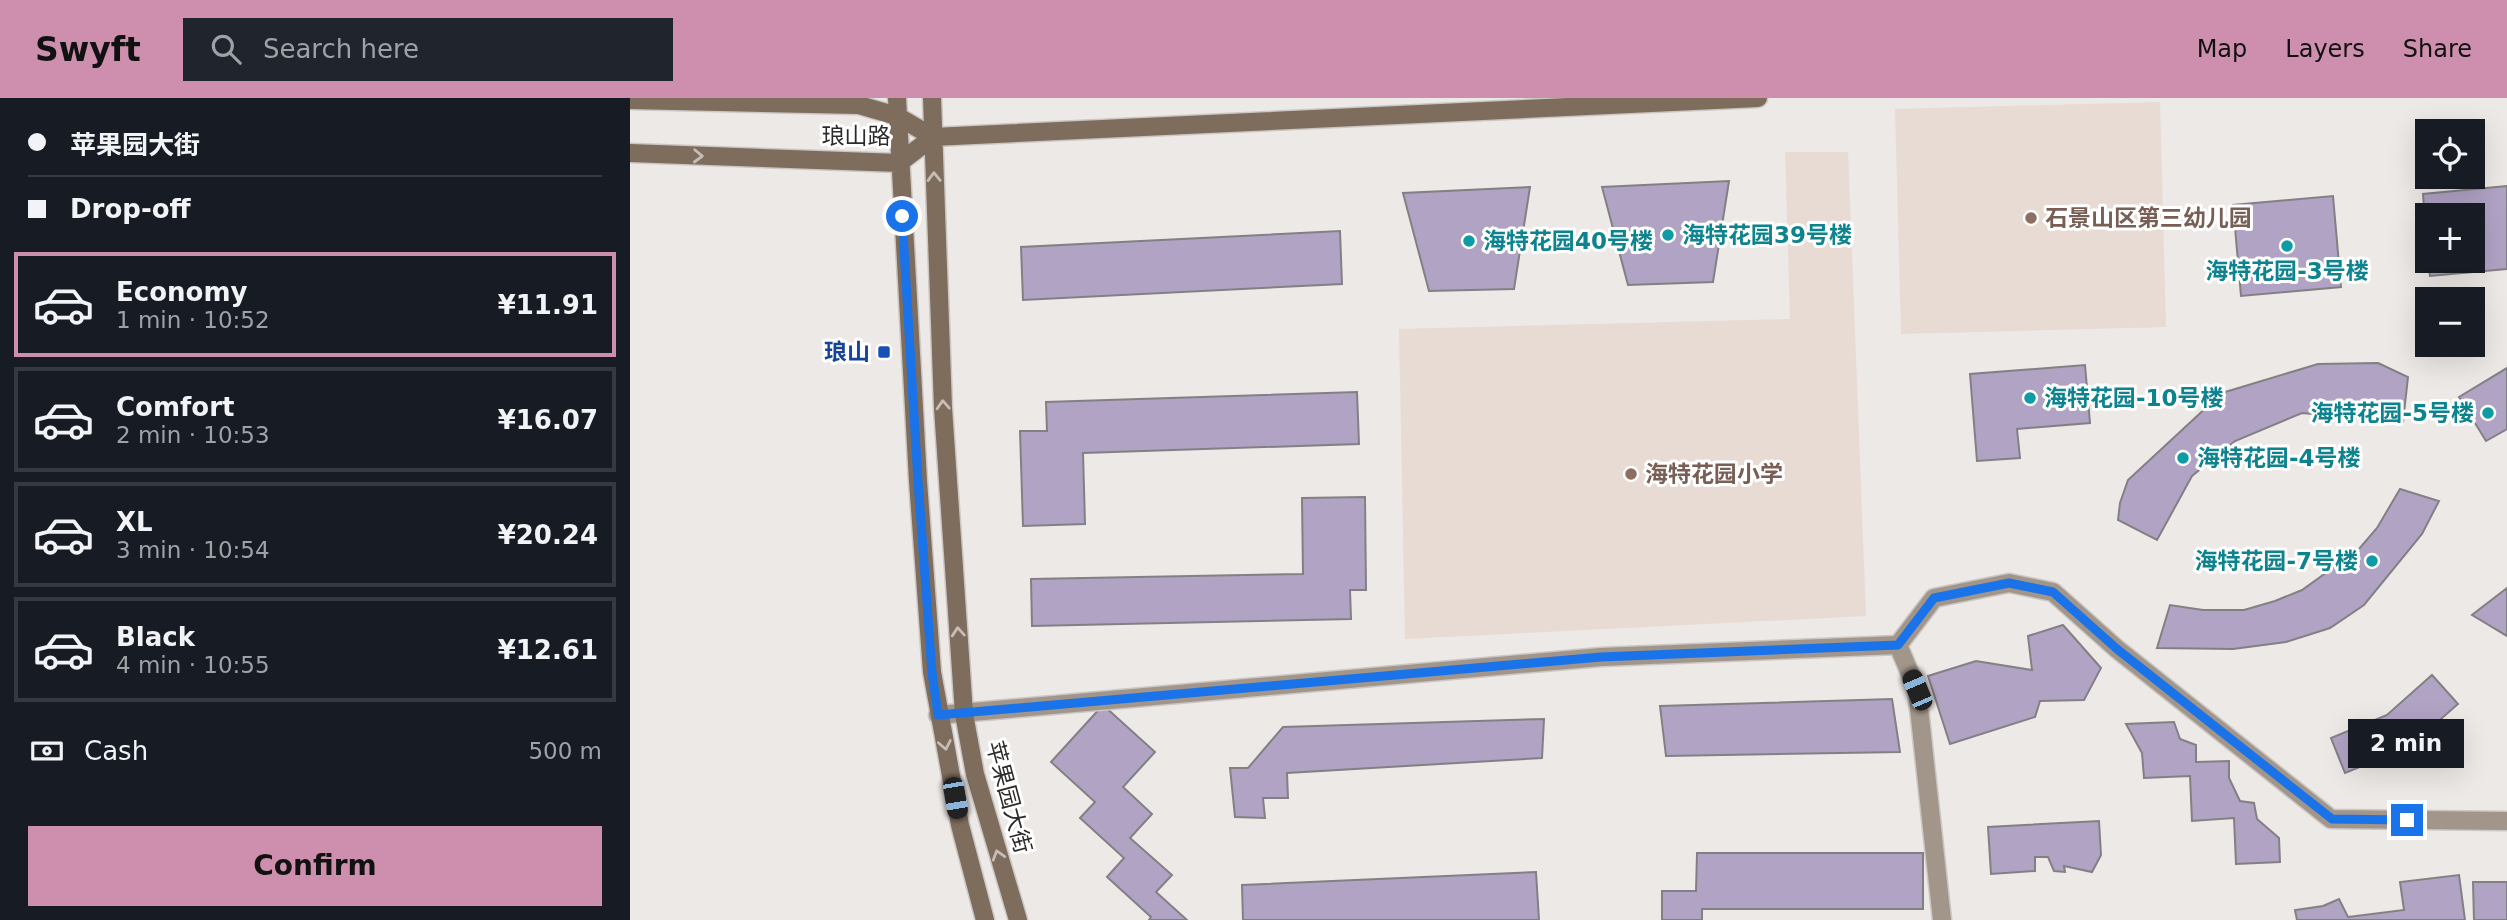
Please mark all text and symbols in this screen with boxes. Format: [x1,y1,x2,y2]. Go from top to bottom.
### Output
search box [183,18,673,81]
text: Swyft [35,30,141,69]
icon: search [207,30,245,68]
text: Search here [263,34,419,64]
text: Map [2197,35,2247,63]
text: Layers [2285,35,2365,63]
text: Share [2403,35,2472,63]
map controls [2415,119,2485,357]
button: locate [2415,119,2485,189]
street label: 琅山路 [822,123,891,149]
text: 苹果园大街 [70,130,200,160]
one-way arrow [693,149,704,164]
one-way arrow [926,172,941,183]
text: Drop-off [70,194,191,224]
route start [886,200,918,232]
button: + [2415,203,2485,273]
place label: 石景山区第三幼儿园 [2045,205,2252,231]
marker: 石景山区第三幼儿园 [2023,210,2039,226]
place label: 海特花园39号楼 [1682,222,1852,248]
marker: 海特花园39号楼 [1660,227,1676,243]
place label: 海特花园40号楼 [1483,228,1653,254]
marker: 海特花园40号楼 [1461,233,1477,249]
marker: 海特花园-3号楼 [2279,238,2295,254]
place label: 海特花园-3号楼 [2205,258,2369,284]
icon: car [32,273,95,336]
text: Economy [116,277,247,307]
button: − [2415,287,2485,357]
text: ¥11.91 [498,290,598,320]
text: 1 min · 10:52 [116,307,270,333]
place label: 琅山 [824,339,870,365]
marker: 琅山 [876,344,892,360]
place label: 海特花园-10号楼 [2044,385,2224,411]
icon: car [32,388,95,451]
marker: 海特花园-10号楼 [2022,390,2038,406]
text: Comfort [116,392,234,422]
one-way arrow [936,399,951,410]
place label: 海特花园-5号楼 [2310,400,2474,426]
text: ¥16.07 [498,405,598,435]
marker: 海特花园-5号楼 [2480,405,2496,421]
text: 2 min · 10:53 [116,422,270,448]
place label: 海特花园-4号楼 [2197,445,2361,471]
marker: 海特花园-4号楼 [2175,450,2191,466]
place label: 海特花园小学 [1645,461,1783,487]
marker: 海特花园小学 [1623,466,1639,482]
icon: car [32,503,95,566]
text: XL [116,507,153,537]
text: ¥20.24 [498,520,598,550]
text: 3 min · 10:54 [116,537,270,563]
place label: 海特花园-7号楼 [2194,548,2358,574]
marker: 海特花园-7号楼 [2364,553,2380,569]
icon: car [32,618,95,681]
text: Black [116,622,195,652]
one-way arrow [951,626,966,637]
text: ¥12.61 [498,635,598,665]
text: 4 min · 10:55 [116,652,270,678]
car [1900,667,1935,713]
callout: 2 min [2349,718,2465,768]
text: 2 min [2370,730,2442,756]
icon: cash [28,732,66,770]
text: Cash [84,736,148,766]
text: 500 m [528,738,602,764]
street label: 苹果园大街 [982,738,1036,856]
one-way arrow [936,739,951,751]
car [942,775,969,821]
route end [2391,804,2423,836]
button: Confirm [28,826,602,906]
one-way arrow [991,849,1006,861]

